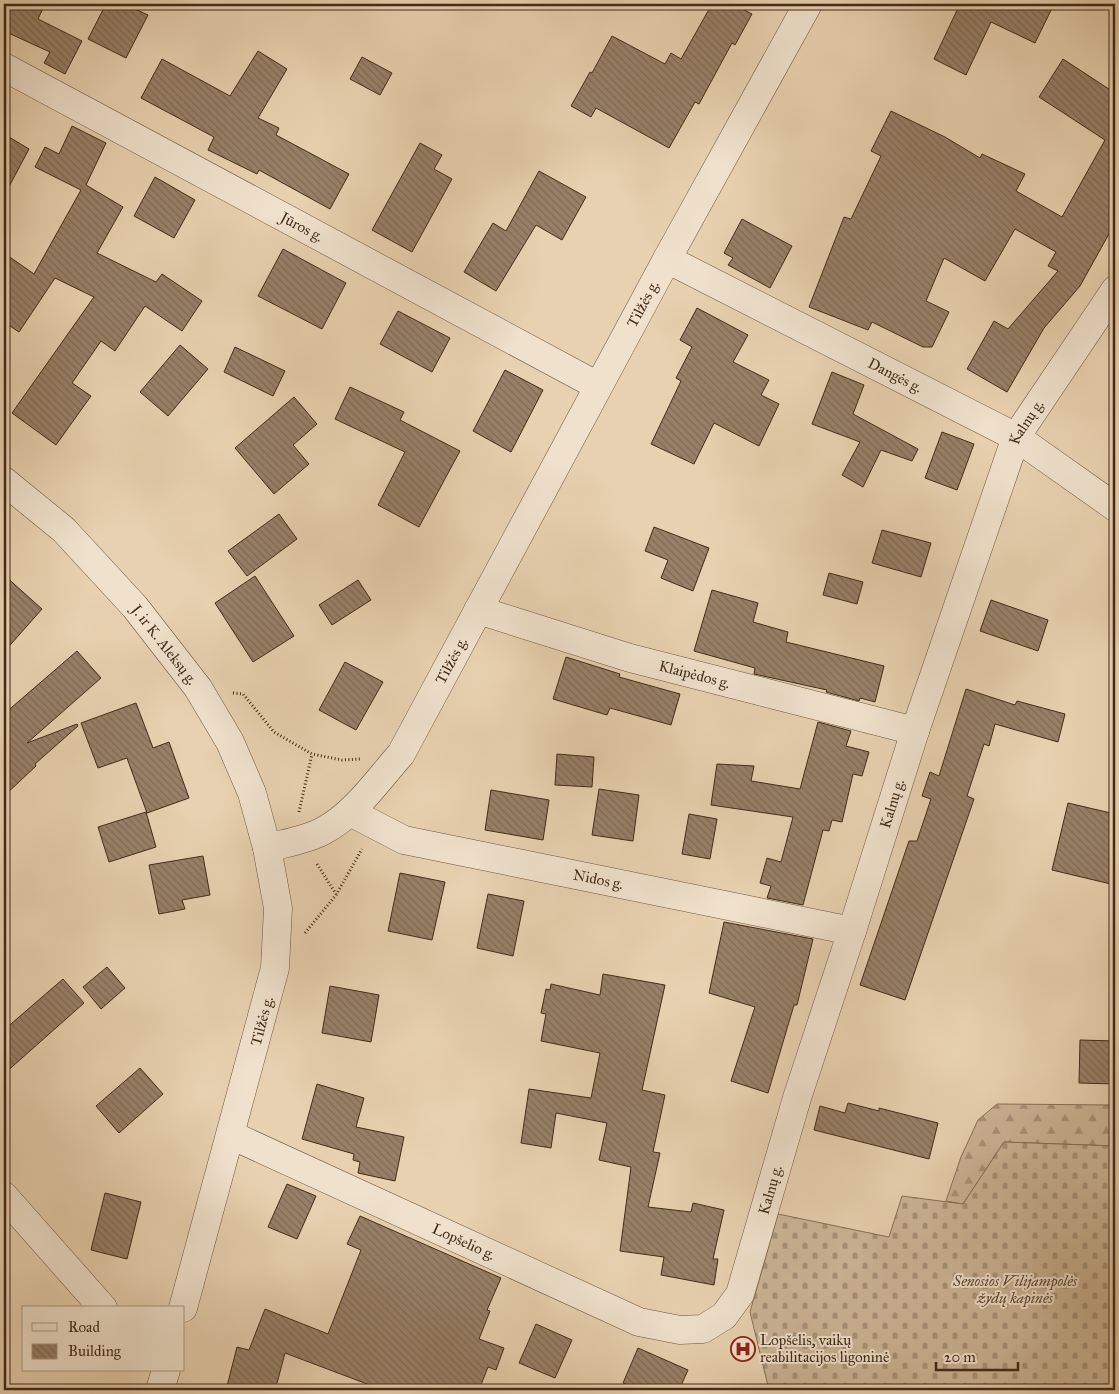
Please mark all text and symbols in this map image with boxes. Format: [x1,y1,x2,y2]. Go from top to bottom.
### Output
street label: Jūros g. [275,207,326,246]
street label: Tilžės g. [623,277,663,330]
street label: Dangės g. [865,354,925,397]
street label: Kalnų g. [1005,396,1048,447]
street label: J. ir K. Aleksų g. [126,600,201,688]
street label: Tilžės g. [431,634,471,687]
street label: Klaipėdos g. [657,657,732,692]
street label: Kalnų g. [876,777,908,830]
street label: Nidos g. [572,866,625,893]
street label: Tilžės g. [247,994,277,1048]
street label: Kalnų g. [755,1163,786,1217]
street label: Lopšelio g. [429,1219,498,1264]
park label: Senosios Vilijampolės žydų kapinės [952,1272,1078,1308]
legend [22,1306,185,1372]
text: Road [68,1318,100,1336]
place label: Lopšelis, vaikų reabilitacijos ligoninė [760,1331,889,1366]
hospital icon: Lopšelis, vaikų reabilitacijos ligoninė [730,1336,756,1362]
scale bar [936,1339,1019,1371]
text: Building [68,1342,122,1360]
text: 20 m [944,1348,976,1366]

